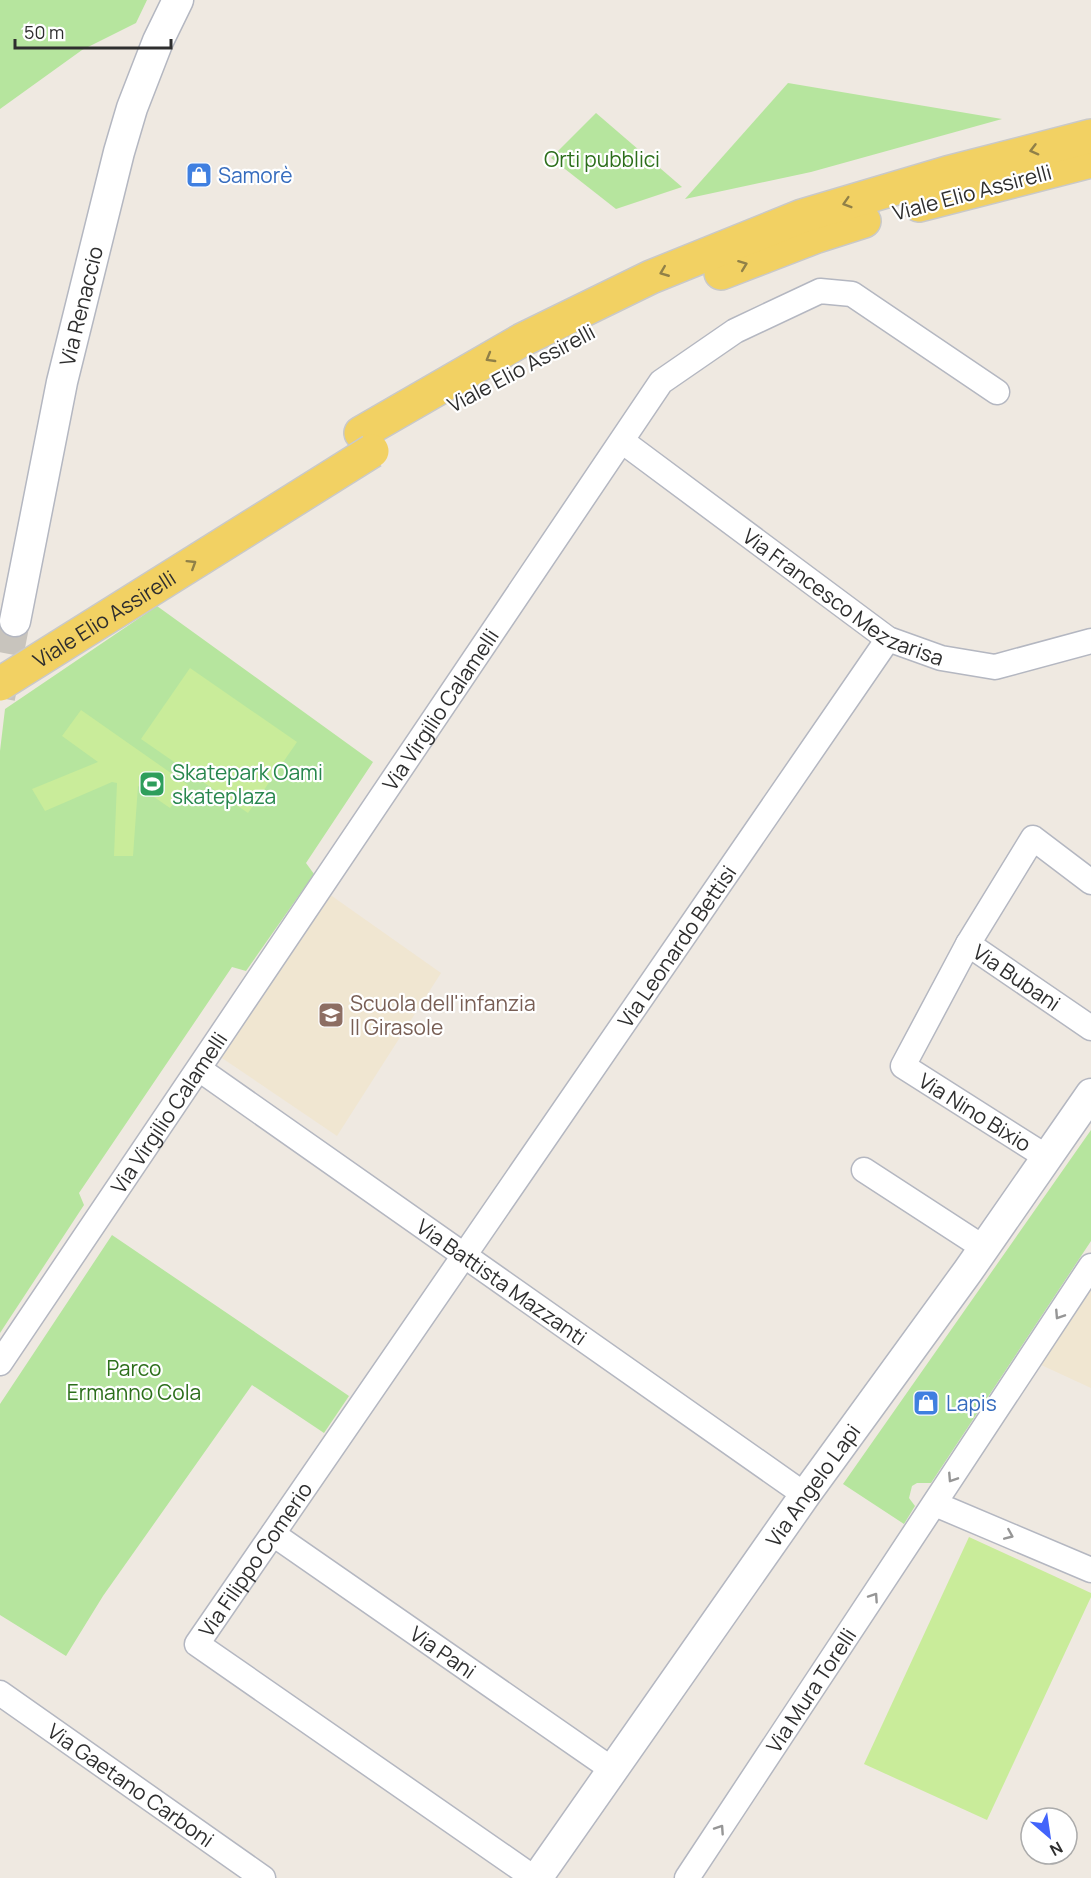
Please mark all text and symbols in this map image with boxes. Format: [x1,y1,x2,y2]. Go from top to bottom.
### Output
scale bar [15,12,171,50]
text: 50 m [24,20,64,44]
one-way arrow [1030,143,1040,156]
park label: Orti pubblici [544,145,660,173]
street label: Viale Elio Assirelli [890,157,1054,227]
shop icon: Samorè [184,160,214,190]
place label: Samorè [218,161,293,189]
one-way arrow [842,196,853,208]
street label: Via Renaccio [53,243,109,369]
one-way arrow [737,260,748,272]
one-way arrow [660,265,671,277]
street label: Viale Elio Assirelli [442,317,600,419]
one-way arrow [486,351,496,362]
street label: Via Francesco Mezzarisa [737,522,948,672]
one-way arrow [186,559,196,571]
street label: Viale Elio Assirelli [28,564,181,674]
street label: Via Virgilio Calamelli [376,623,505,796]
place label: Skatepark Oami skateplaza [172,758,323,810]
sports icon: Skatepark Oami skateplaza [137,769,167,799]
street label: Via Leonardo Bettisi [611,860,742,1033]
street label: Via Bubani [968,938,1066,1017]
place label: Scuola dell'infanzia Il Girasole [350,989,536,1041]
school or university icon: Scuola dell'infanzia Il Girasole [316,1000,346,1030]
street label: Via Virgilio Calamelli [104,1026,233,1199]
street label: Via Nino Bixio [914,1066,1036,1158]
street label: Via Battista Mazzanti [411,1212,592,1351]
one-way arrow [1055,1308,1066,1319]
park label: Parco Ermanno Cola [67,1354,201,1406]
shop icon: Lapis [911,1388,941,1418]
place label: Lapis [946,1389,997,1417]
street label: Via Angelo Lapi [759,1418,866,1552]
one-way arrow [948,1472,960,1482]
street label: Via Filippo Comerio [192,1476,318,1642]
one-way arrow [1002,1528,1013,1540]
one-way arrow [867,1593,878,1604]
street label: Via Pani [405,1619,482,1685]
street label: Via Mura Torelli [760,1622,862,1758]
street label: Via Gaetano Carboni [42,1717,220,1853]
north arrow [1019,1806,1079,1866]
one-way arrow [713,1825,724,1836]
text: N [1046,1837,1067,1862]

